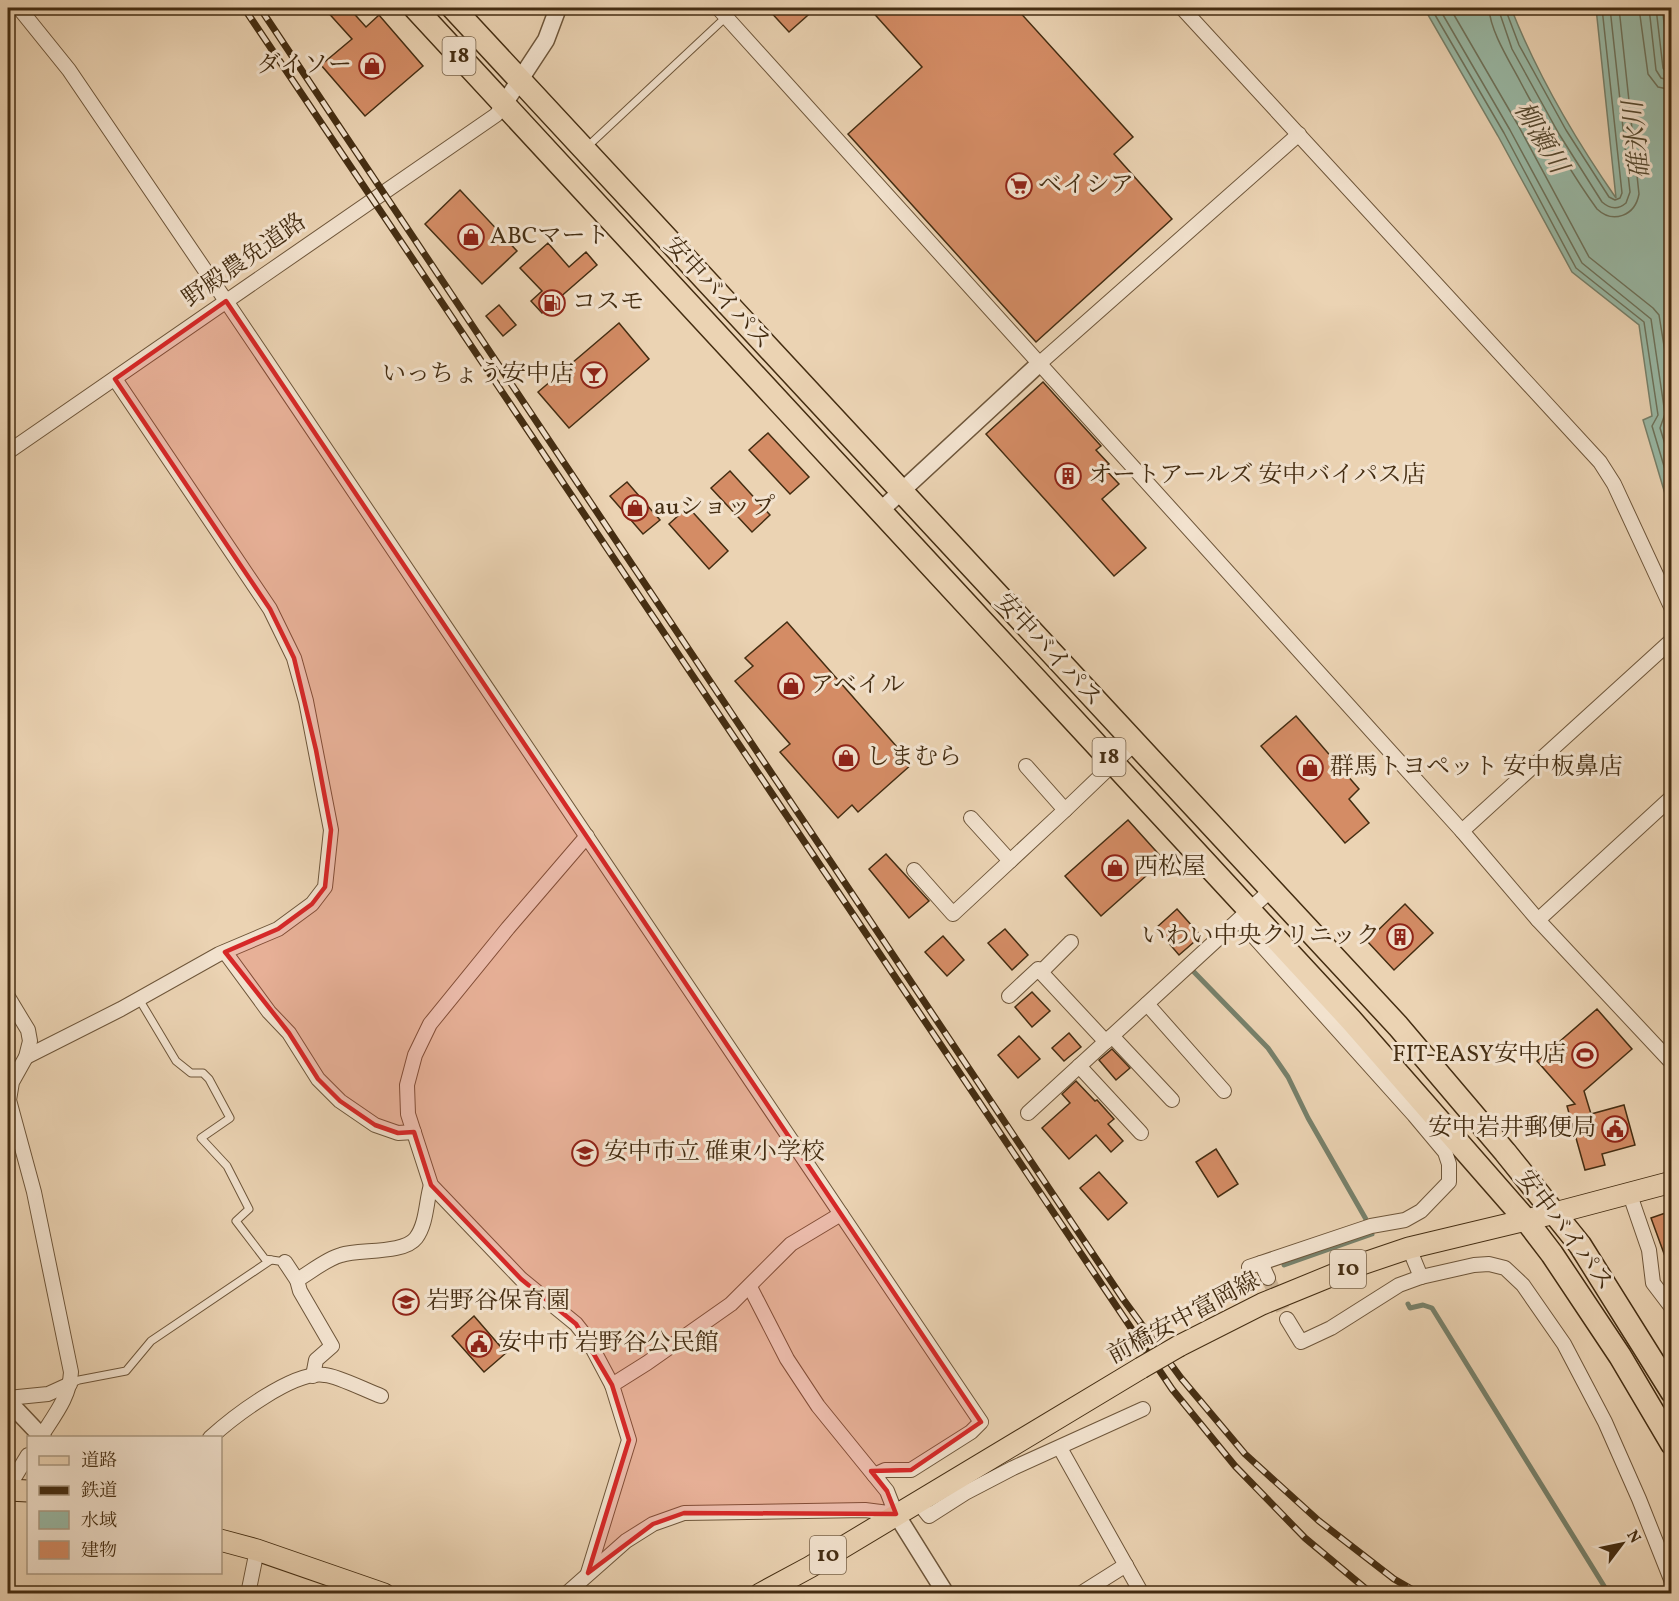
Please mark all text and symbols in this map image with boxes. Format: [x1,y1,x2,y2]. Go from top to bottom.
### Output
road number: 18 [442,37,476,75]
place label: ダイソー [256,49,352,83]
shop icon: ダイソー [357,51,387,81]
water label: 柳瀬川 [1504,95,1577,183]
water label: 碓氷川 [1616,96,1660,181]
place label: ベイシア [1038,169,1134,203]
supermarket icon: ベイシア [1004,171,1034,201]
street label: 野殿農免道路 [176,206,314,316]
place label: ABCマート [490,220,610,254]
shop icon: ABCマート [456,222,486,252]
street label: 安中バイパス [656,230,778,358]
place label: コスモ [572,286,644,320]
fuel station icon: コスモ [537,288,567,318]
place label: いっちょう安中店 [382,358,574,392]
bar icon: いっちょう安中店 [579,360,609,390]
place label: オートアールズ 安中バイパス店 [1088,459,1426,493]
building icon: オートアールズ 安中バイパス店 [1053,461,1083,491]
place label: auショップ [654,491,775,525]
shop icon: auショップ [620,493,650,523]
street label: 安中バイパス [987,587,1109,715]
place label: アベイル [810,669,905,703]
shop icon: アベイル [776,671,806,701]
road number: 18 [1092,738,1126,776]
place label: しまむら [866,741,962,775]
shop icon: しまむら [831,743,861,773]
place label: 群馬トヨペット 安中板鼻店 [1330,751,1623,785]
shop icon: 群馬トヨペット 安中板鼻店 [1295,753,1325,783]
place label: 西松屋 [1134,851,1206,885]
shop icon: 西松屋 [1100,853,1130,883]
place label: いわい中央クリニック [1141,920,1380,954]
building icon: いわい中央クリニック [1385,922,1415,952]
place label: FIT-EASY安中店 [1392,1038,1566,1072]
sports icon: FIT-EASY安中店 [1570,1040,1600,1070]
place label: 安中岩井郵便局 [1428,1112,1596,1146]
public building icon: 安中岩井郵便局 [1600,1114,1630,1144]
place label: 安中市立 碓東小学校 [604,1136,825,1170]
school or university icon: 安中市立 碓東小学校 [570,1138,600,1168]
street label: 安中バイパス [1507,1163,1621,1299]
road number: 10 [1330,1250,1366,1288]
street label: 前橋安中富岡線 [1102,1265,1266,1373]
place label: 岩野谷保育園 [426,1285,570,1319]
school or university icon: 岩野谷保育園 [391,1287,421,1317]
place label: 安中市 岩野谷公民館 [498,1327,719,1361]
public building icon: 安中市 岩野谷公民館 [464,1329,494,1359]
legend [27,1436,222,1574]
text: 道路 [81,1449,117,1474]
text: 鉄道 [81,1479,117,1504]
text: 水域 [81,1509,117,1534]
north arrow [1592,1514,1652,1574]
text: N [1621,1526,1646,1548]
road number: 10 [810,1536,846,1574]
text: 建物 [81,1539,117,1564]

